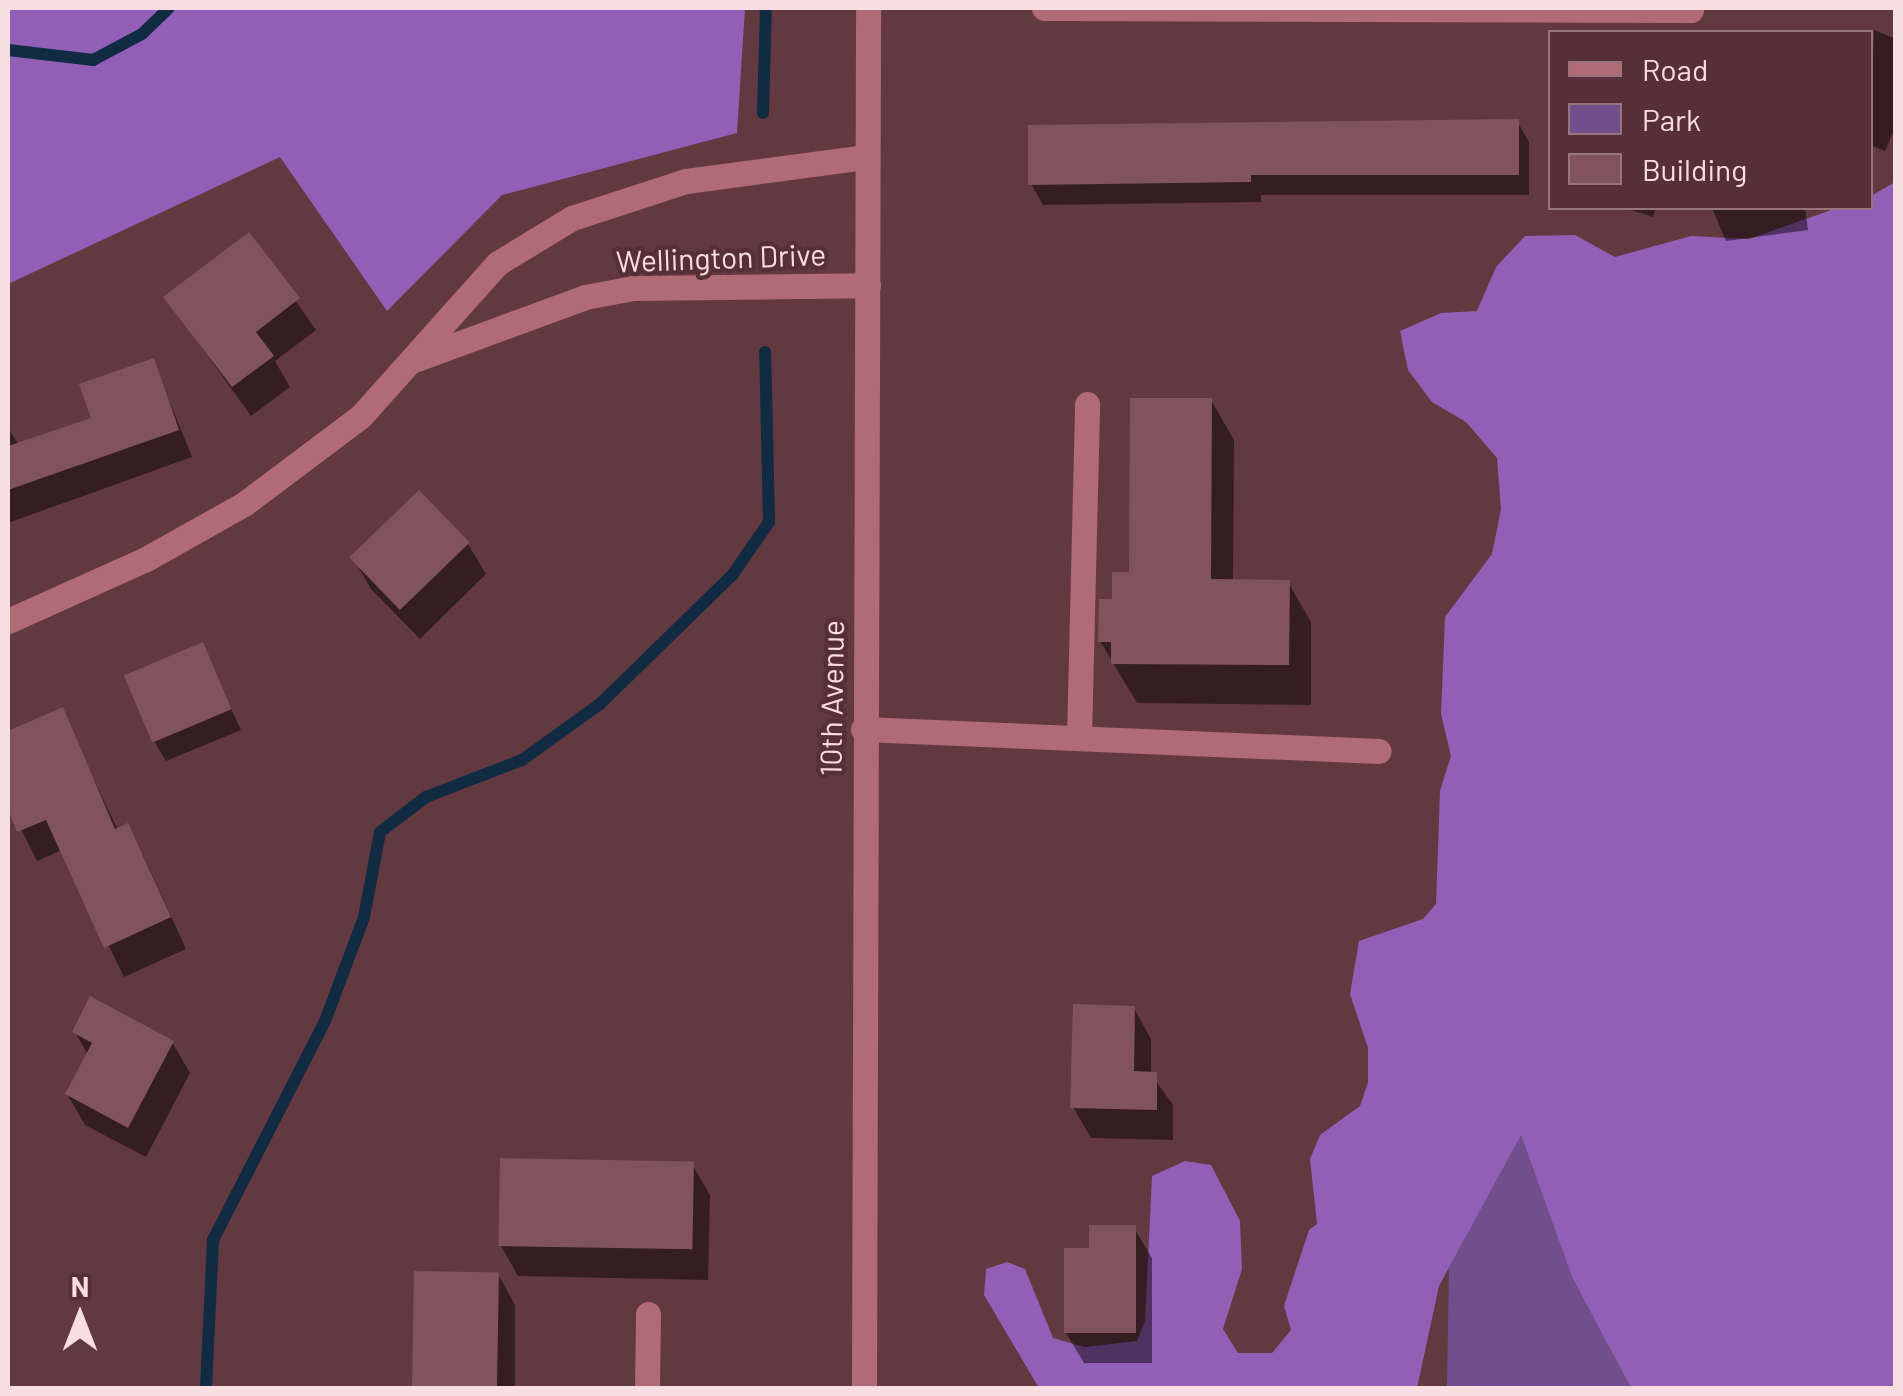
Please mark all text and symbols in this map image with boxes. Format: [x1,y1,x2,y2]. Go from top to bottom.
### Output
legend [1548,30,1873,210]
text: Road [1642,51,1708,87]
text: Park [1642,101,1701,137]
text: Building [1642,151,1747,187]
street label: Wellington Drive [615,235,827,279]
street label: 10th Avenue [812,620,850,776]
north arrow [30,1266,130,1366]
text: N [71,1269,89,1303]

